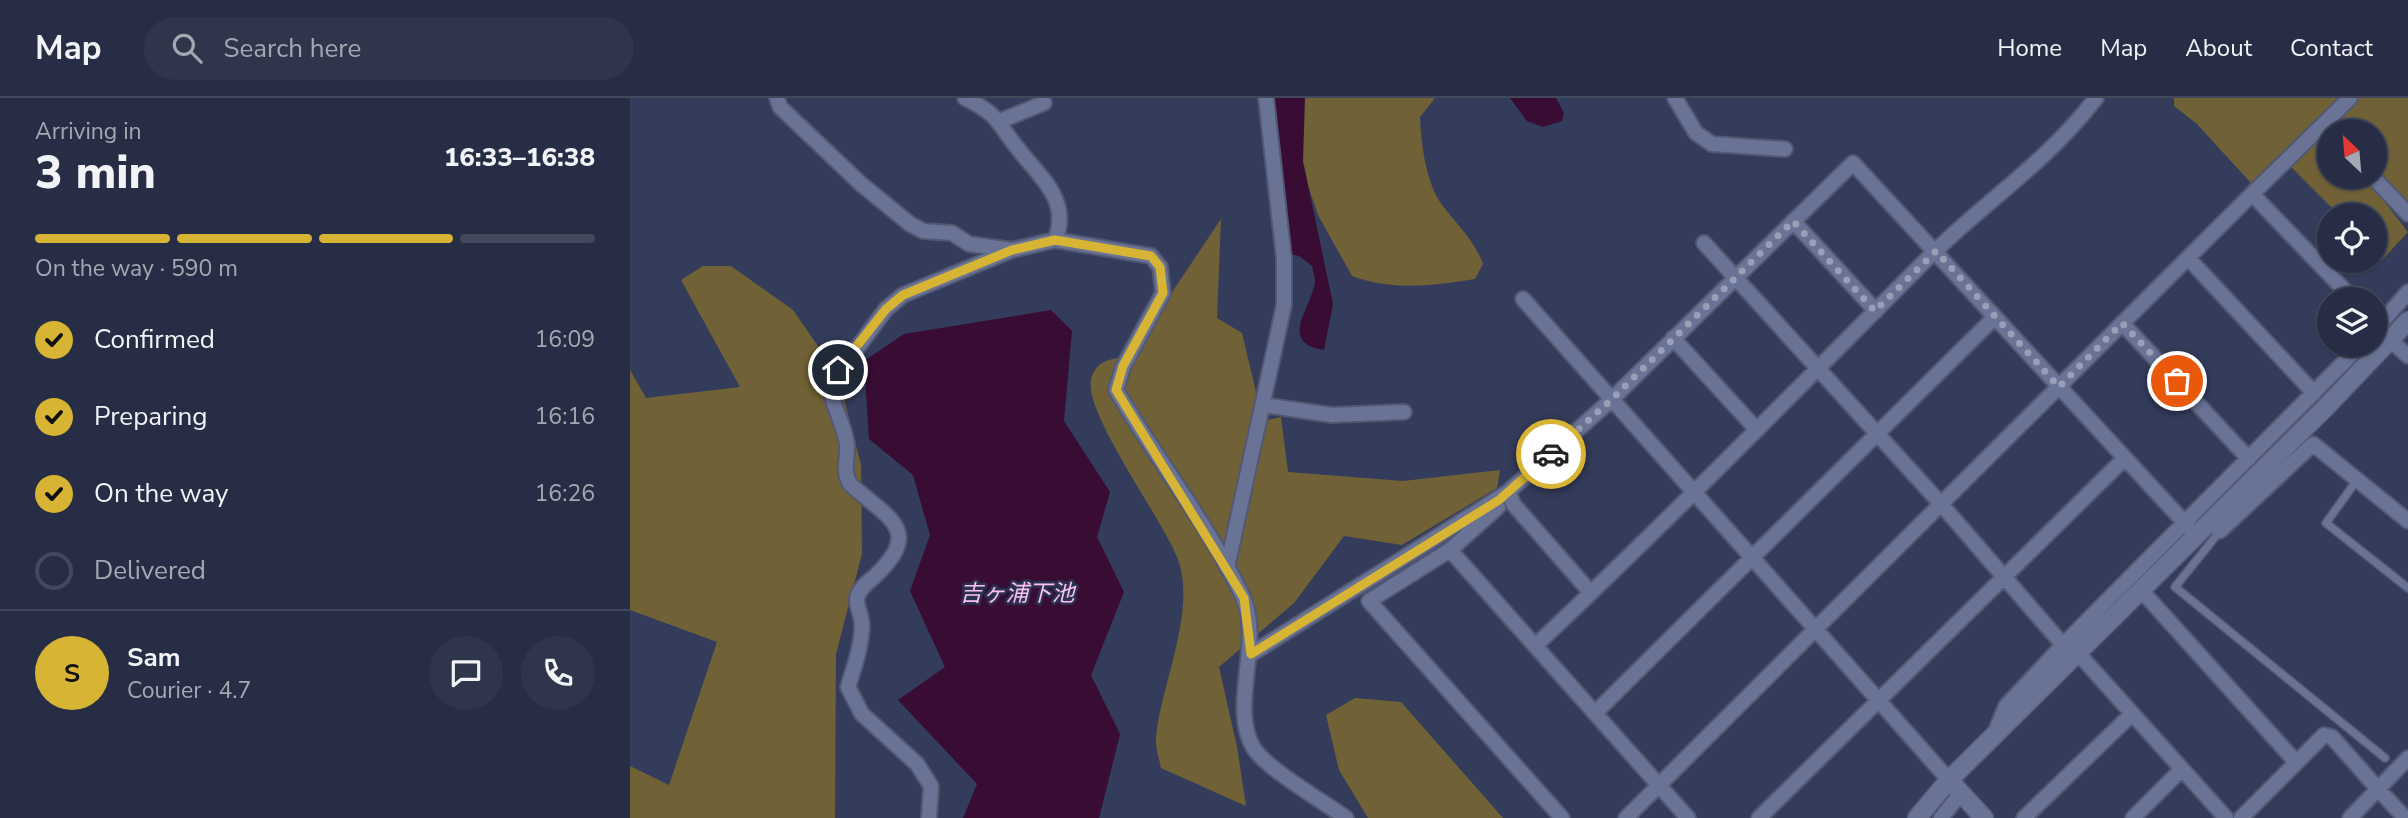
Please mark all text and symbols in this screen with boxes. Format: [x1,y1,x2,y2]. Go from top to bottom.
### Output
search box [144,17,634,80]
text: Map [35,26,102,71]
icon: search [168,29,206,67]
text: Search here [224,31,361,66]
text: Home [1997,32,2062,64]
text: Map [2100,32,2147,64]
text: About [2185,32,2252,64]
text: Contact [2290,32,2373,64]
text: Arriving in [35,116,142,147]
north arrow [2317,119,2387,189]
map controls [2317,119,2387,357]
text: 16:33–16:38 [444,140,595,175]
text: 3 min [35,141,156,204]
button: locate [2317,203,2387,273]
text: On the way · 590 m [35,253,238,284]
button: layers [2317,287,2387,357]
icon: check [35,321,73,359]
text: Confirmed [94,322,215,357]
text: 16:09 [535,324,595,355]
pin [808,340,868,400]
icon: home [819,351,857,389]
pin [2147,351,2207,411]
icon: bag [2158,362,2196,400]
icon: check [35,398,73,436]
text: Preparing [94,399,207,434]
text: 16:16 [535,401,595,432]
courier [1516,419,1586,489]
icon: car [1532,435,1570,473]
icon: check [35,475,73,513]
text: On the way [94,476,228,511]
text: 16:26 [535,478,595,509]
text: Delivered [94,553,206,588]
water label: 吉ヶ浦下池 [960,578,1077,609]
button: chat [429,636,503,710]
button: phone [521,636,595,710]
text: Sam [127,640,180,675]
text: S [64,656,80,691]
text: Courier · 4.7 [127,675,251,706]

